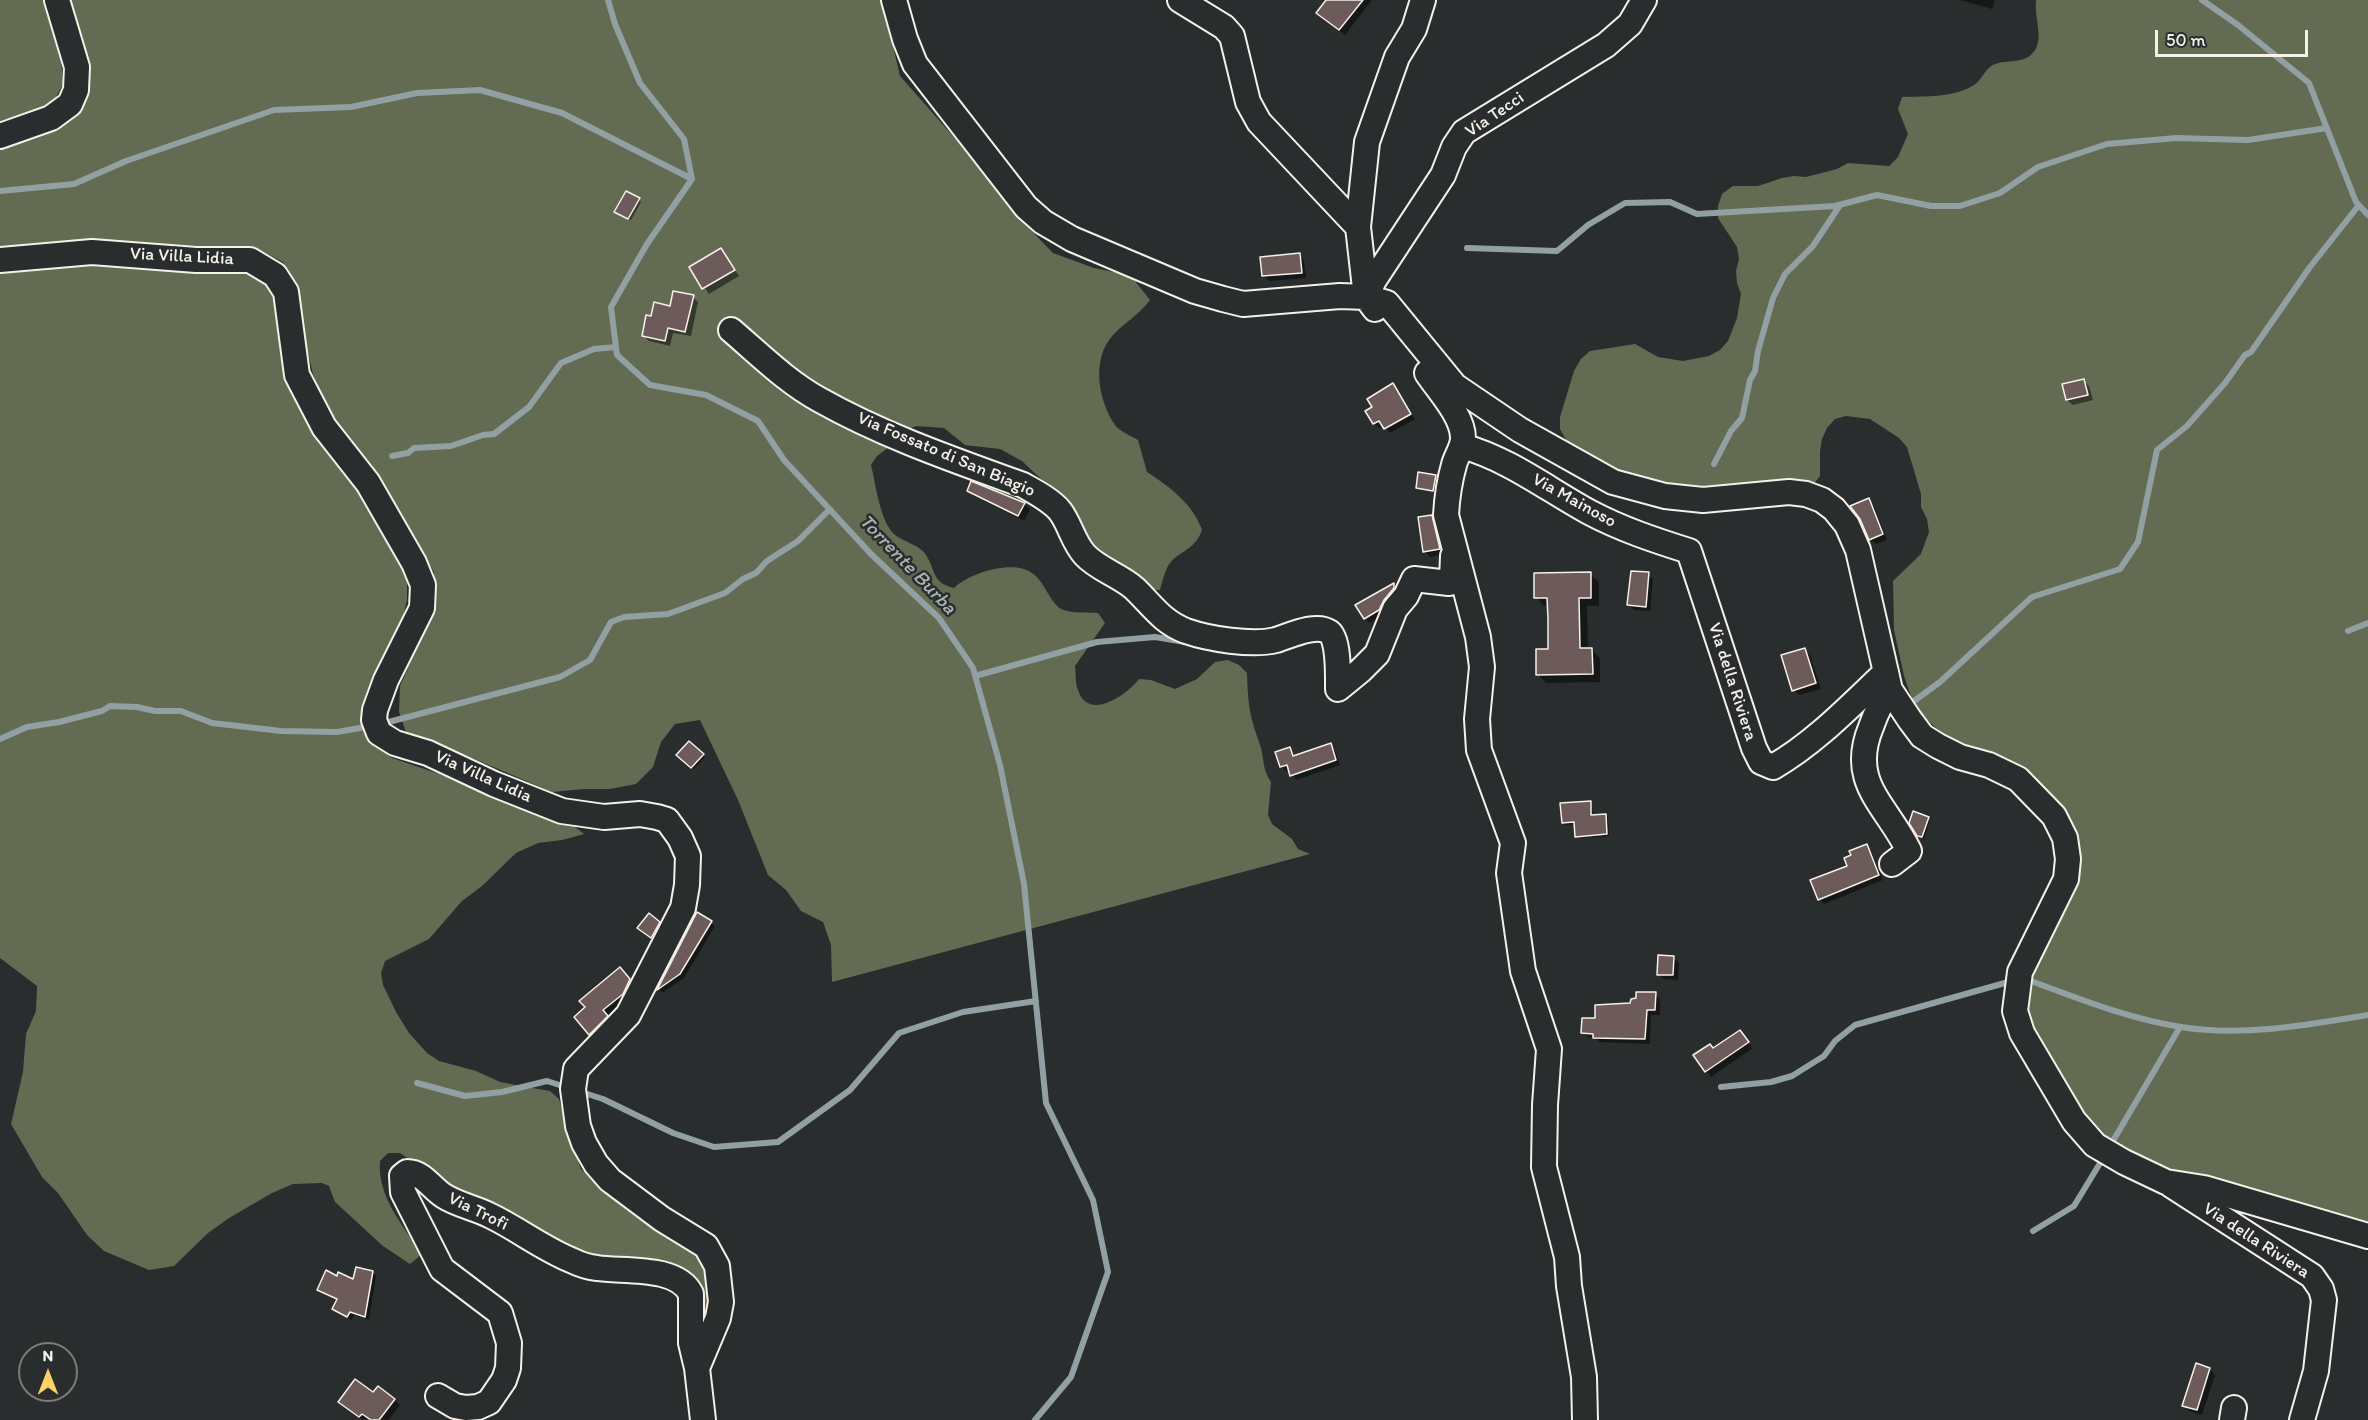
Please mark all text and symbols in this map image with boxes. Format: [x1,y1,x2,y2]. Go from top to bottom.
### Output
scale bar [2158,18,2311,56]
text: 50 m [2166,29,2206,51]
street label: Via Tecci [1461,88,1529,142]
street label: Via Villa Lidia [130,243,234,271]
street label: Via Fossato di San Biagio [854,408,1038,502]
street label: Via Mainoso [1528,469,1620,533]
water label: Torrente Burba [853,510,961,620]
street label: Via della Riviera [1703,620,1761,744]
street label: Via Villa Lidia [431,746,535,808]
street label: Via Trofi [444,1188,512,1236]
street label: Via della Riviera [2199,1198,2313,1284]
north arrow [18,1342,78,1402]
text: N [43,1346,53,1365]

